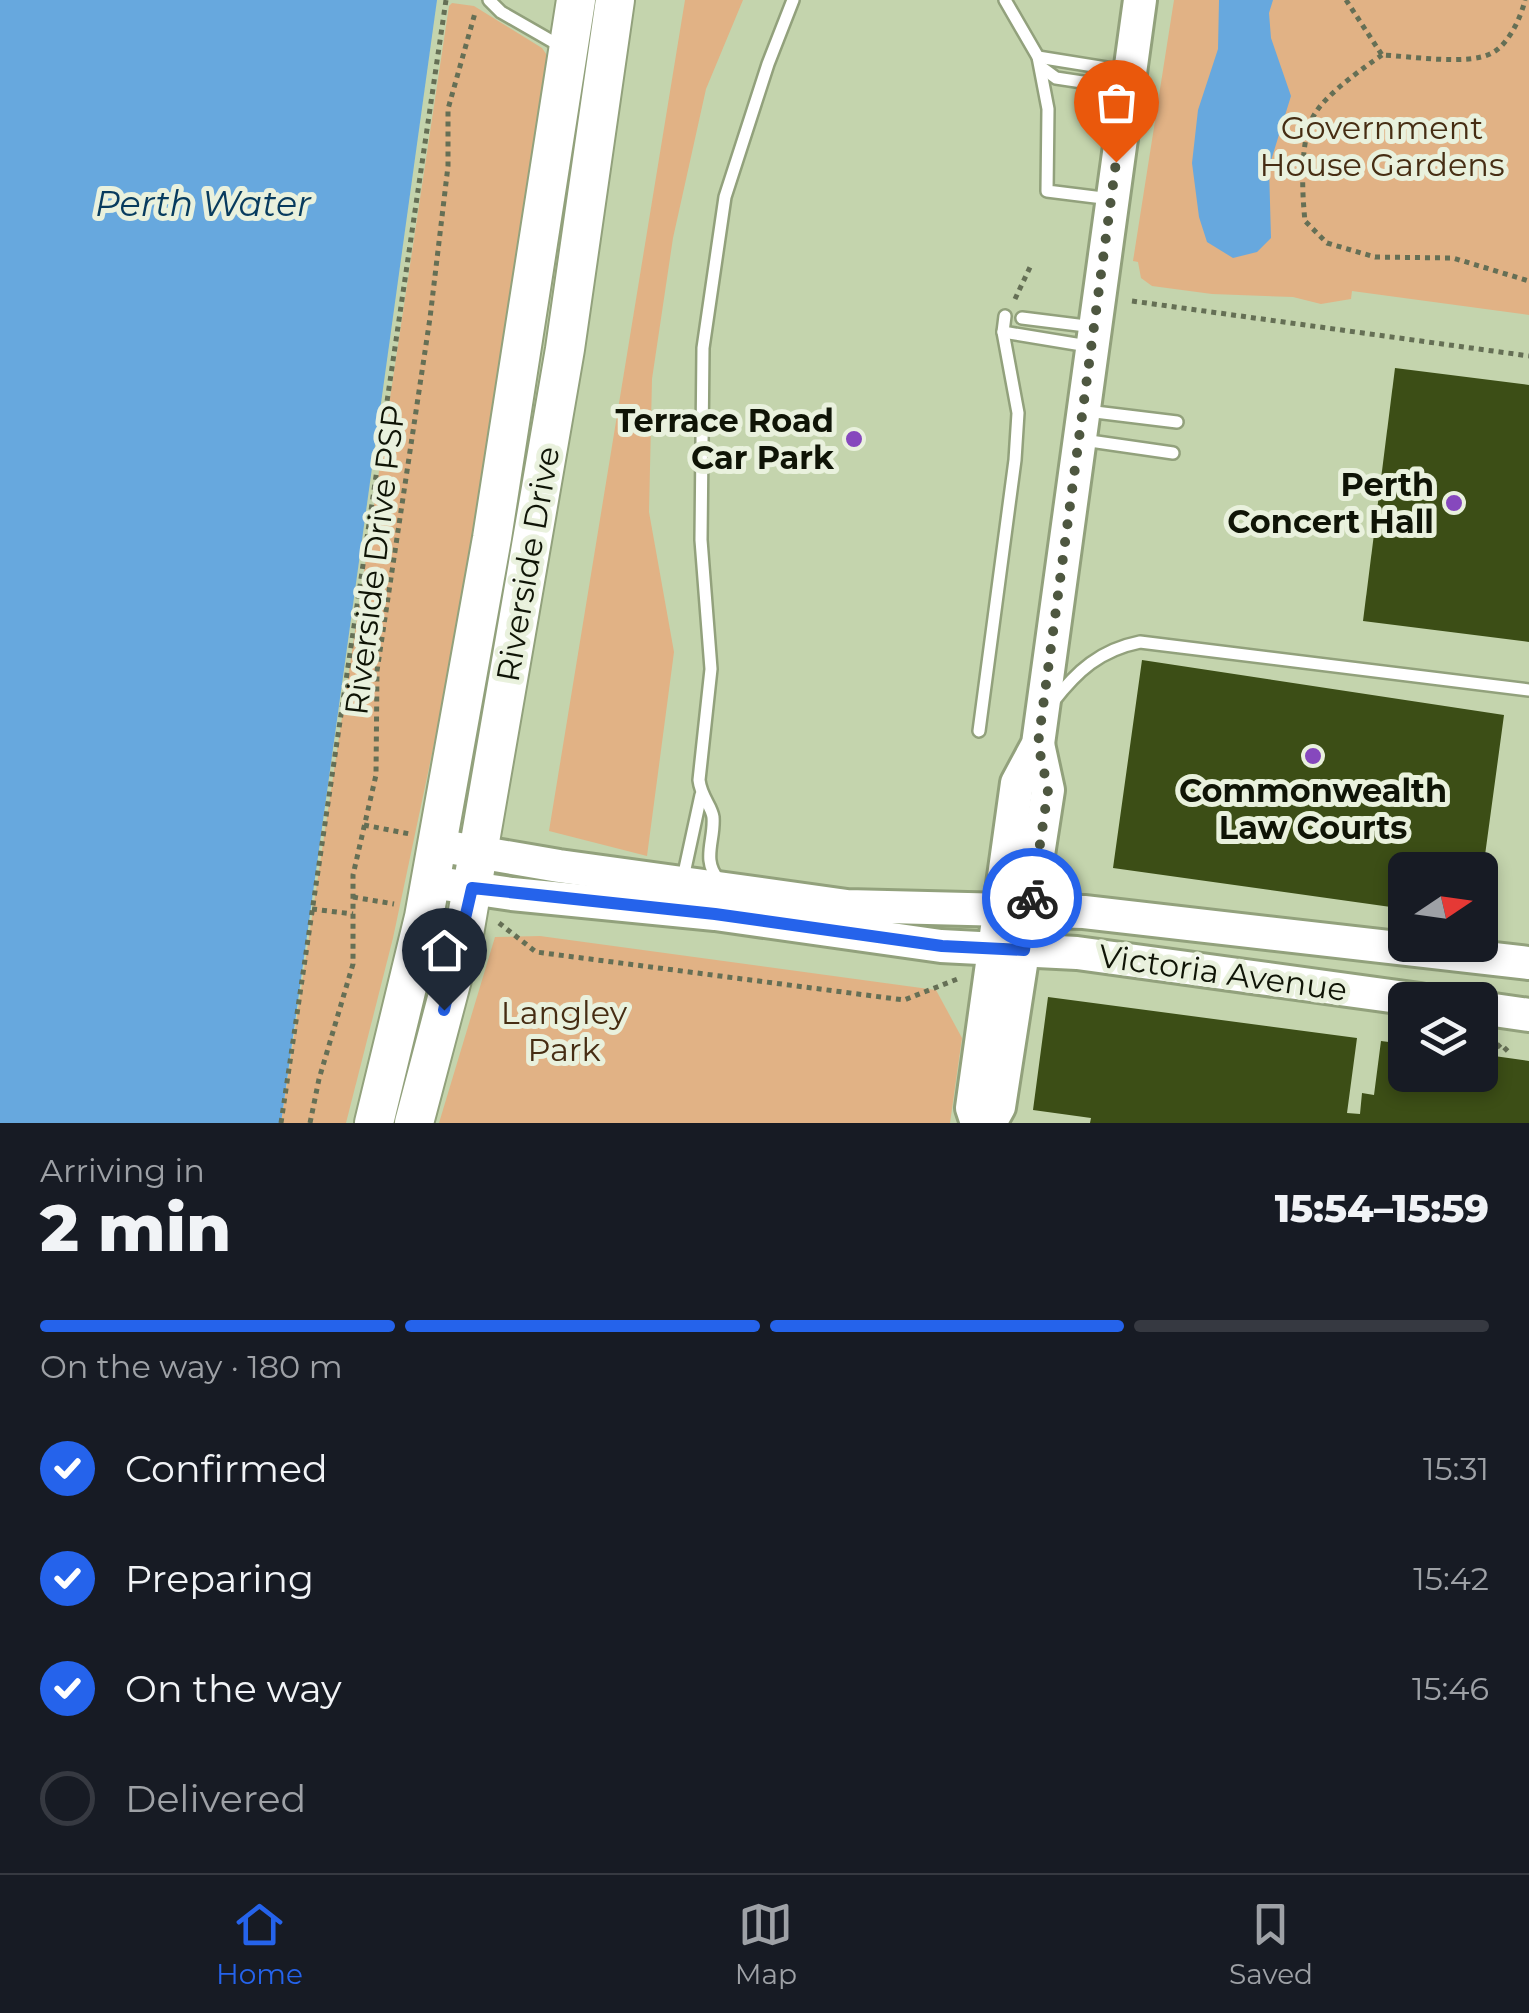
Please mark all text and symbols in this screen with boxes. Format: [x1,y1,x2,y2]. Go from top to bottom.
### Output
pin [1074,60,1159,163]
icon: bag [1089,75,1144,130]
park label: Government House Gardens [1259,108,1505,184]
water label: Perth Water [95,182,312,225]
place label: Terrace Road Car Park [616,401,835,477]
street label: Riverside Drive PSP [336,403,413,717]
marker: Terrace Road Car Park [843,428,865,450]
street label: Riverside Drive [488,443,567,685]
place label: Perth Concert Hall [1227,465,1434,541]
marker: Perth Concert Hall [1443,492,1465,514]
marker: Commonwealth Law Courts [1302,745,1324,767]
place label: Commonwealth Law Courts [1179,771,1447,847]
courier [982,848,1082,948]
north arrow [1388,852,1498,962]
map controls [1388,852,1498,1092]
icon: bike [1005,871,1060,926]
pin [402,908,487,1011]
icon: home [417,923,472,978]
street label: Victoria Avenue [1096,936,1350,1009]
button: layers [1388,982,1498,1092]
park label: Langley Park [501,993,628,1069]
text: Arriving in [40,1151,205,1190]
text: 15:54–15:59 [1275,1185,1489,1232]
text: 2 min [40,1188,231,1267]
text: On the way · 180 m [40,1347,343,1386]
icon: check [40,1441,95,1496]
text: Confirmed [125,1445,328,1492]
text: 15:31 [1423,1449,1489,1488]
icon: check [40,1551,95,1606]
text: Preparing [125,1555,314,1602]
text: 15:42 [1413,1559,1489,1598]
icon: check [40,1661,95,1716]
text: On the way [125,1665,342,1712]
text: 15:46 [1412,1669,1489,1708]
text: Delivered [125,1775,306,1822]
tab: Home [216,1897,303,1991]
tab: Map [735,1897,797,1991]
tab: Saved [1229,1897,1313,1991]

